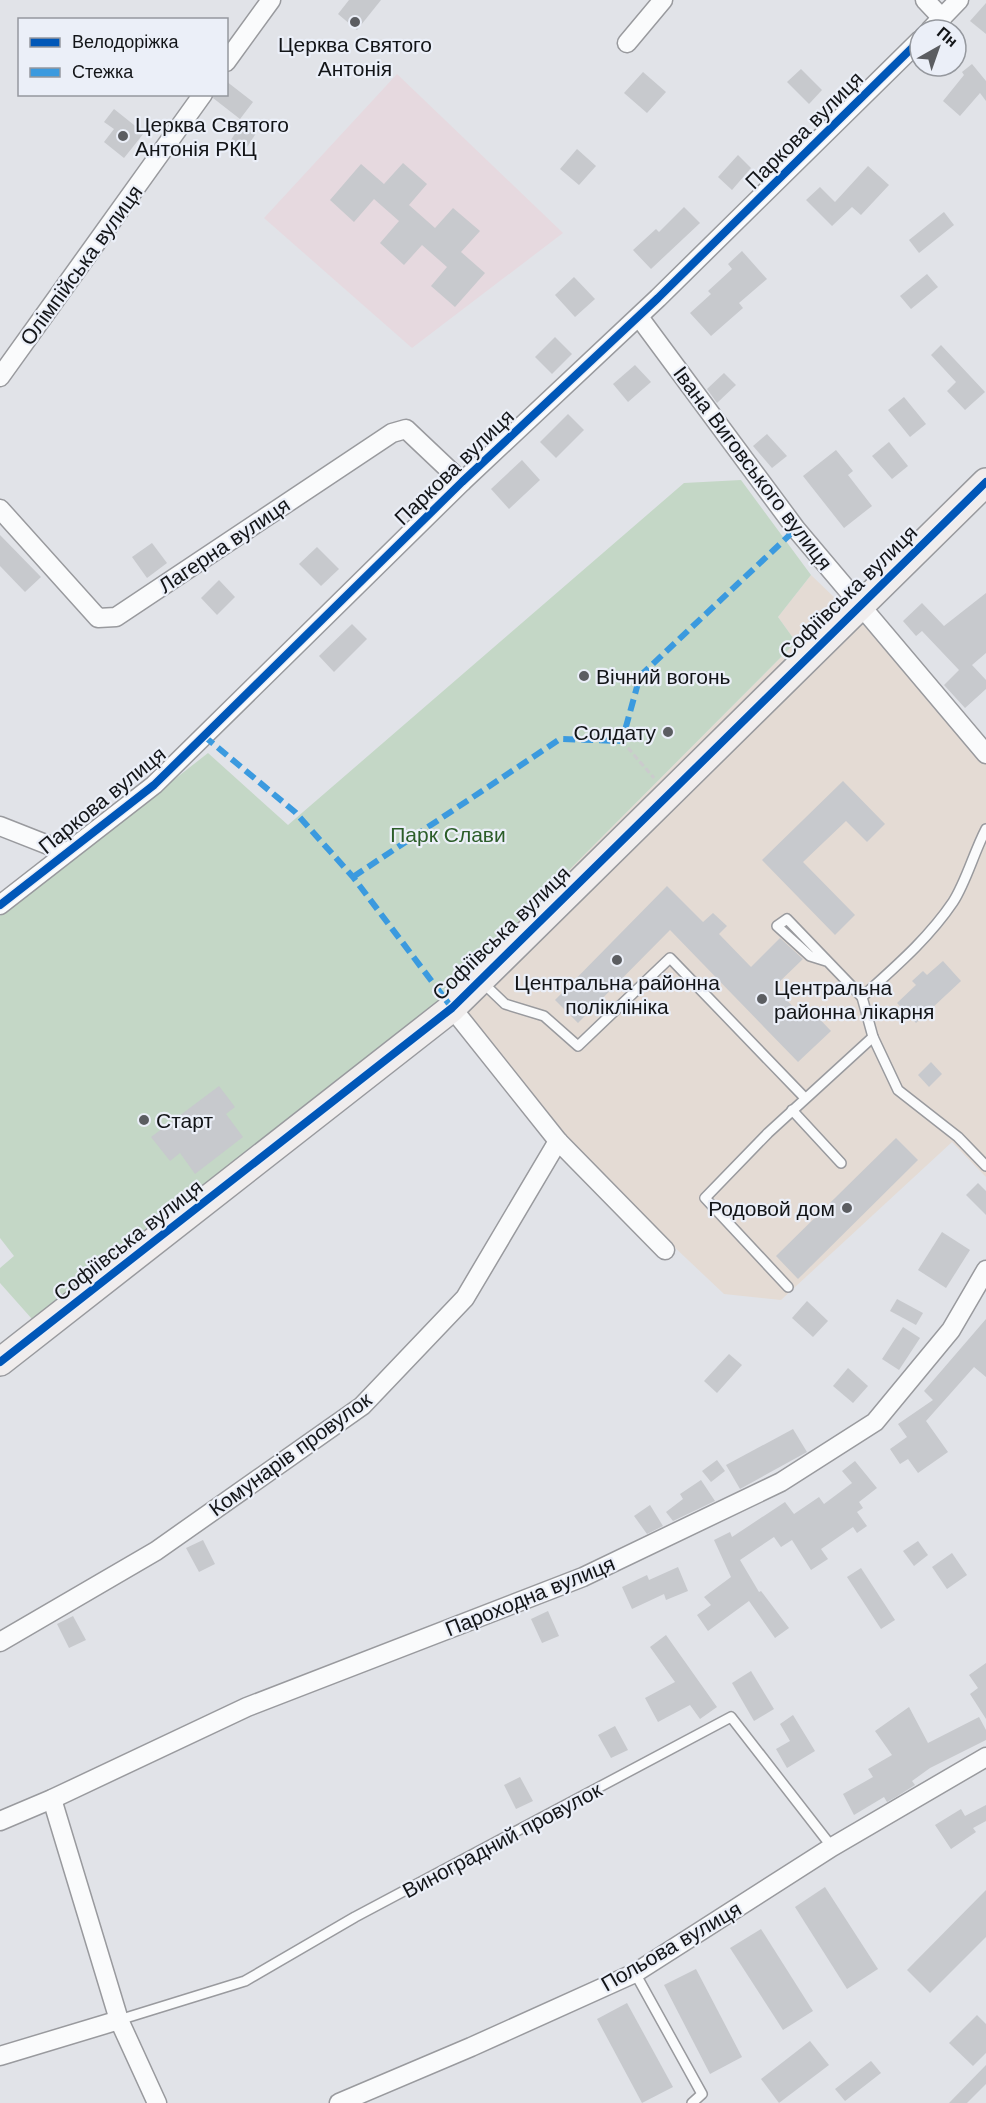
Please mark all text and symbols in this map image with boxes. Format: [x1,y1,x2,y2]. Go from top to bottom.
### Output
marker: Церква Святого Антонія [348,15,362,29]
legend [18,18,228,96]
north arrow [908,18,968,78]
text: Пн [934,24,961,50]
text: Велодоріжка [72,32,180,52]
place label: Церква Святого Антонія [278,33,432,80]
text: Стежка [72,62,134,82]
street label: Паркова вулиця [741,67,867,193]
place label: Церква Святого Антонія РКЦ [135,113,289,160]
marker: Церква Святого Антонія РКЦ [116,129,130,143]
street label: Олімпійська вулиця [15,181,147,349]
street label: Івана Виговського вулиця [669,362,837,574]
street label: Паркова вулиця [390,405,518,529]
street label: Лагерна вулиця [154,493,294,597]
street label: Софіївська вулиця [774,520,922,664]
place label: Вічний вогонь [596,665,731,688]
marker: Вічний вогонь [577,669,591,683]
place label: Солдату [574,721,656,744]
marker: Солдату [661,725,675,739]
street label: Паркова вулиця [34,742,170,858]
park label: Парк Слави [390,823,506,846]
street label: Софіївська вулиця [427,861,575,1005]
marker: Центральна районна поліклініка [610,953,624,967]
place label: Центральна районна поліклініка [514,971,720,1018]
place label: Центральна районна лікарня [774,976,934,1023]
marker: Центральна районна лікарня [755,992,769,1006]
place label: Старт [156,1109,213,1132]
marker: Старт [137,1113,151,1127]
street label: Софіївська вулиця [49,1175,207,1305]
place label: Родовой дом [708,1197,835,1220]
marker: Родовой дом [840,1201,854,1215]
street label: Комунарів провулок [205,1387,376,1520]
street label: Пароходна вулиця [442,1551,618,1641]
street label: Виноградний провулок [399,1777,606,1902]
street label: Польова вулиця [597,1897,745,1995]

